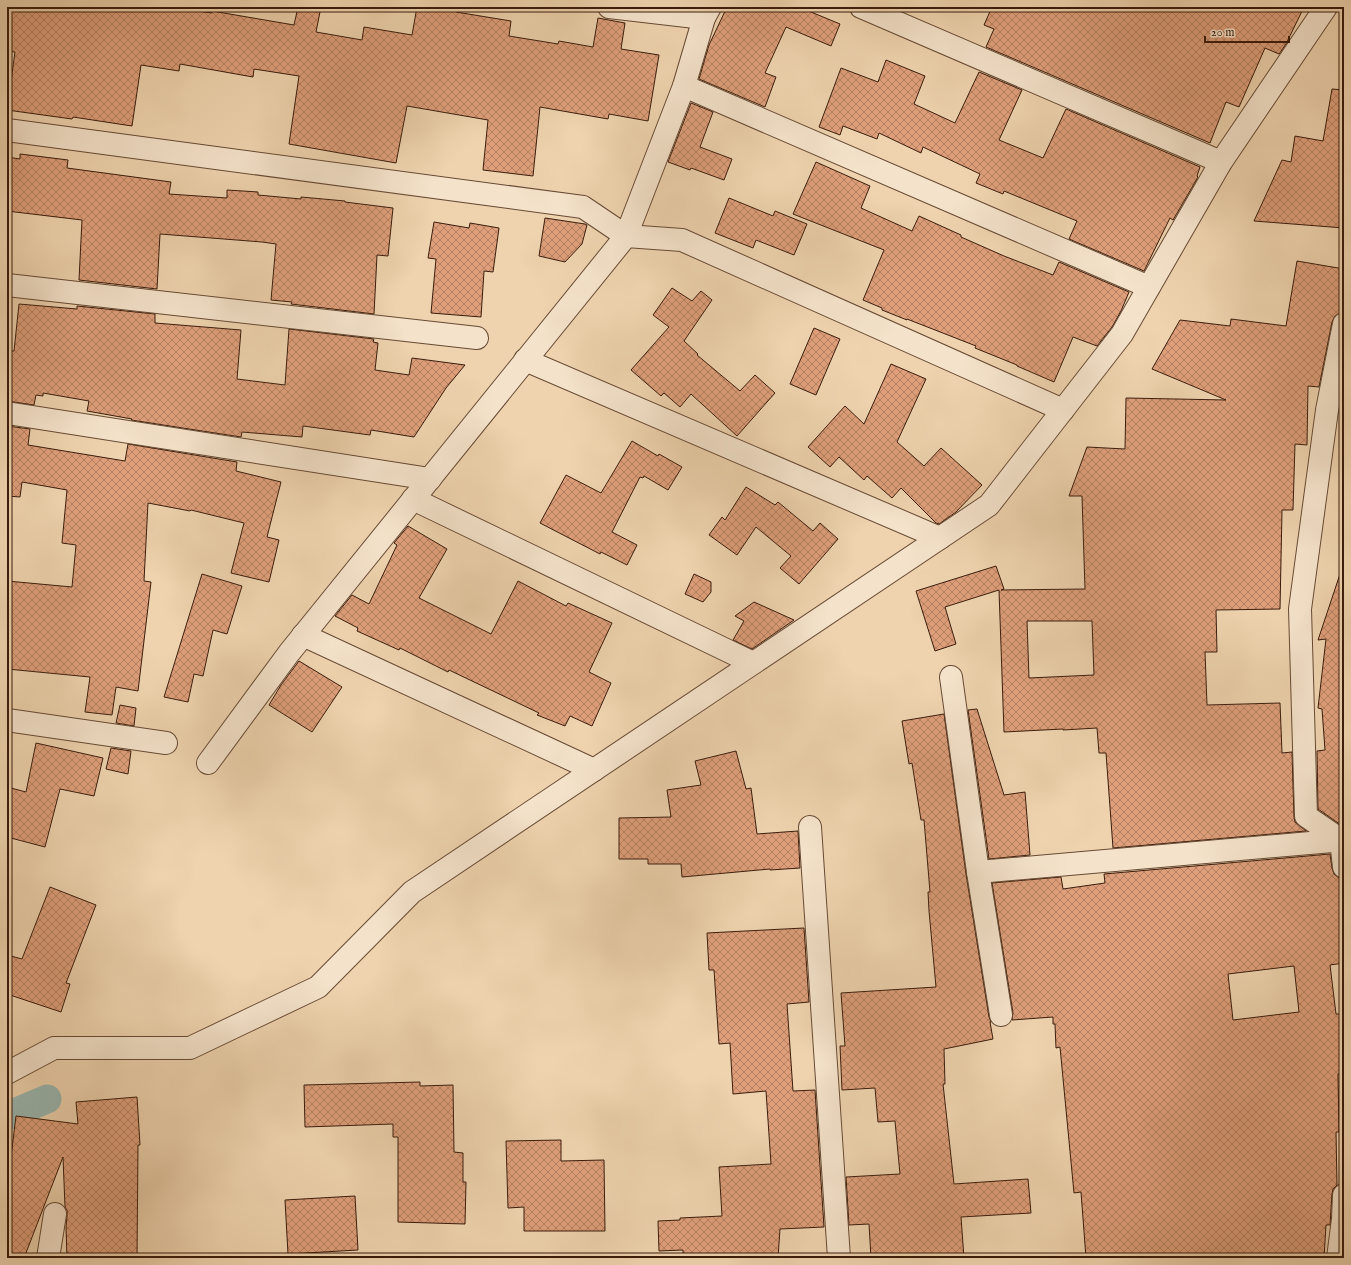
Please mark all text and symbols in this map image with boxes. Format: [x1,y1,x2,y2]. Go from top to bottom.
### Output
scale bar [1205,18,1289,44]
text: 20 m [1211,25,1234,40]

